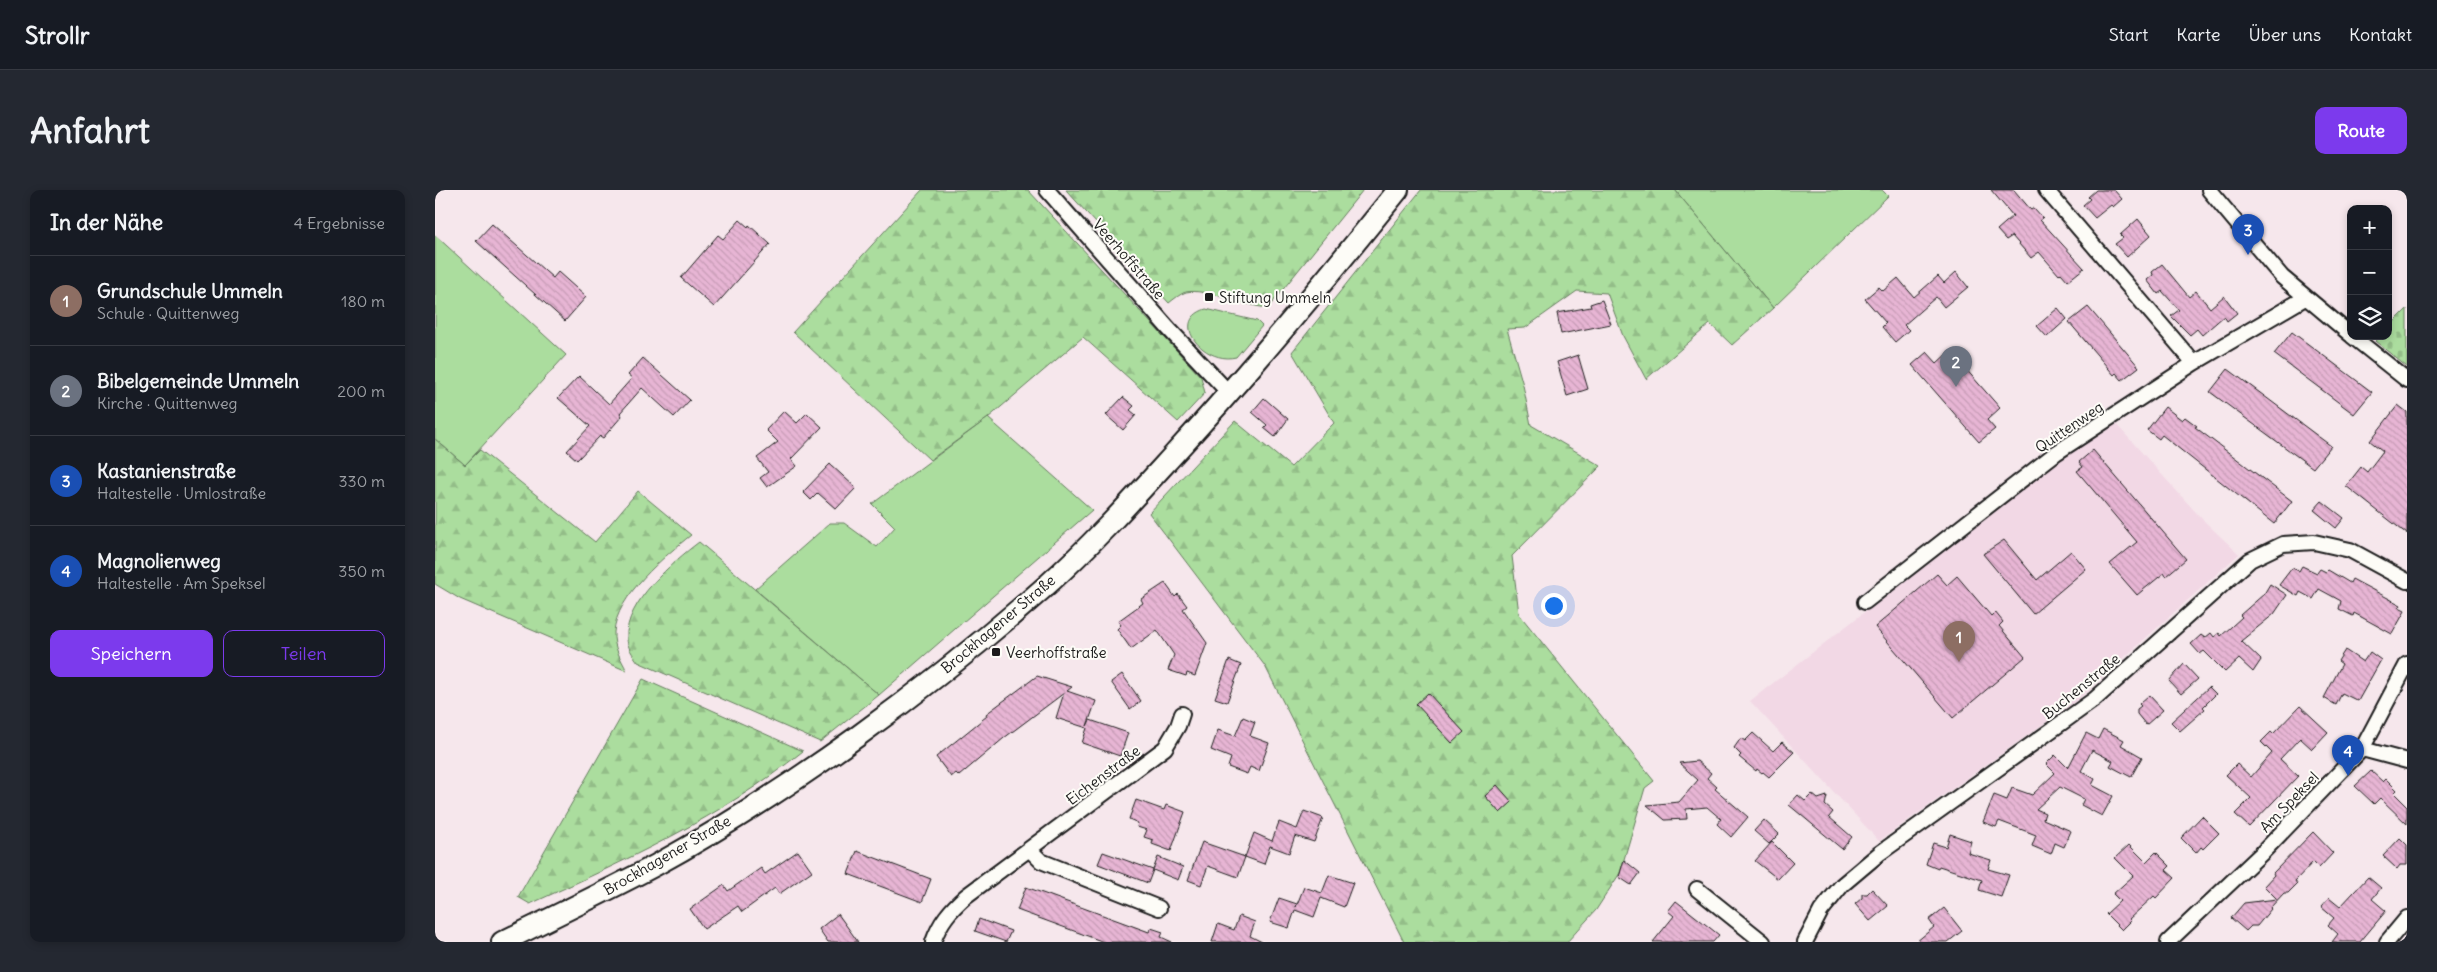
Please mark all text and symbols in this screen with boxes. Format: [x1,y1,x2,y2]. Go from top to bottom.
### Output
text: Strollr [25,20,90,50]
text: Start [2109,23,2148,46]
text: Karte [2176,23,2221,46]
text: Über uns [2249,23,2321,46]
text: Kontakt [2349,23,2412,46]
button: Route [2315,107,2407,154]
text: Anfahrt [30,108,150,152]
map controls [2347,205,2392,340]
button: + [2347,205,2392,250]
text: In der Nähe [50,209,163,236]
text: 4 Ergebnisse [294,213,385,233]
pin: 3 [2232,214,2264,255]
street label: Veerhoffstraße [1089,215,1169,303]
button: − [2347,250,2392,295]
text: Grundschule Ummeln [97,279,283,303]
place label: Stiftung Ummeln [1219,288,1332,307]
text: 1 [63,291,69,311]
text: 180 m [341,291,385,311]
marker: Stiftung Ummeln [1203,291,1215,303]
button: layers [2347,295,2392,340]
text: Schule · Quittenweg [97,303,239,323]
pin: 2 [1940,346,1972,387]
text: Bibelgemeinde Ummeln [97,369,299,393]
text: 2 [62,381,70,401]
text: 200 m [337,381,385,401]
text: Kirche · Quittenweg [97,393,238,413]
street label: Quittenweg [2031,397,2107,457]
text: Kastanienstraße [97,459,236,483]
text: 3 [61,471,71,491]
text: 330 m [338,471,385,491]
text: Haltestelle · Umlostraße [97,483,266,503]
text: Magnolienweg [97,549,221,573]
text: 4 [61,561,71,581]
text: 350 m [338,561,385,581]
street label: Brockhagener Straße [937,571,1059,677]
text: Haltestelle · Am Speksel [97,573,266,593]
your location [1541,593,1567,619]
pin: 1 [1943,621,1975,662]
button: Speichern [50,630,213,677]
button: Teilen [223,630,385,677]
place label: Veerhoffstraße [1006,643,1107,662]
marker: Veerhoffstraße [990,646,1002,658]
street label: Buchenstraße [2038,649,2124,723]
pin: 4 [2332,735,2364,776]
street label: Eichenstraße [1062,741,1144,809]
street label: Am Speksel [2255,768,2323,836]
street label: Brockhagener Straße [600,811,734,899]

